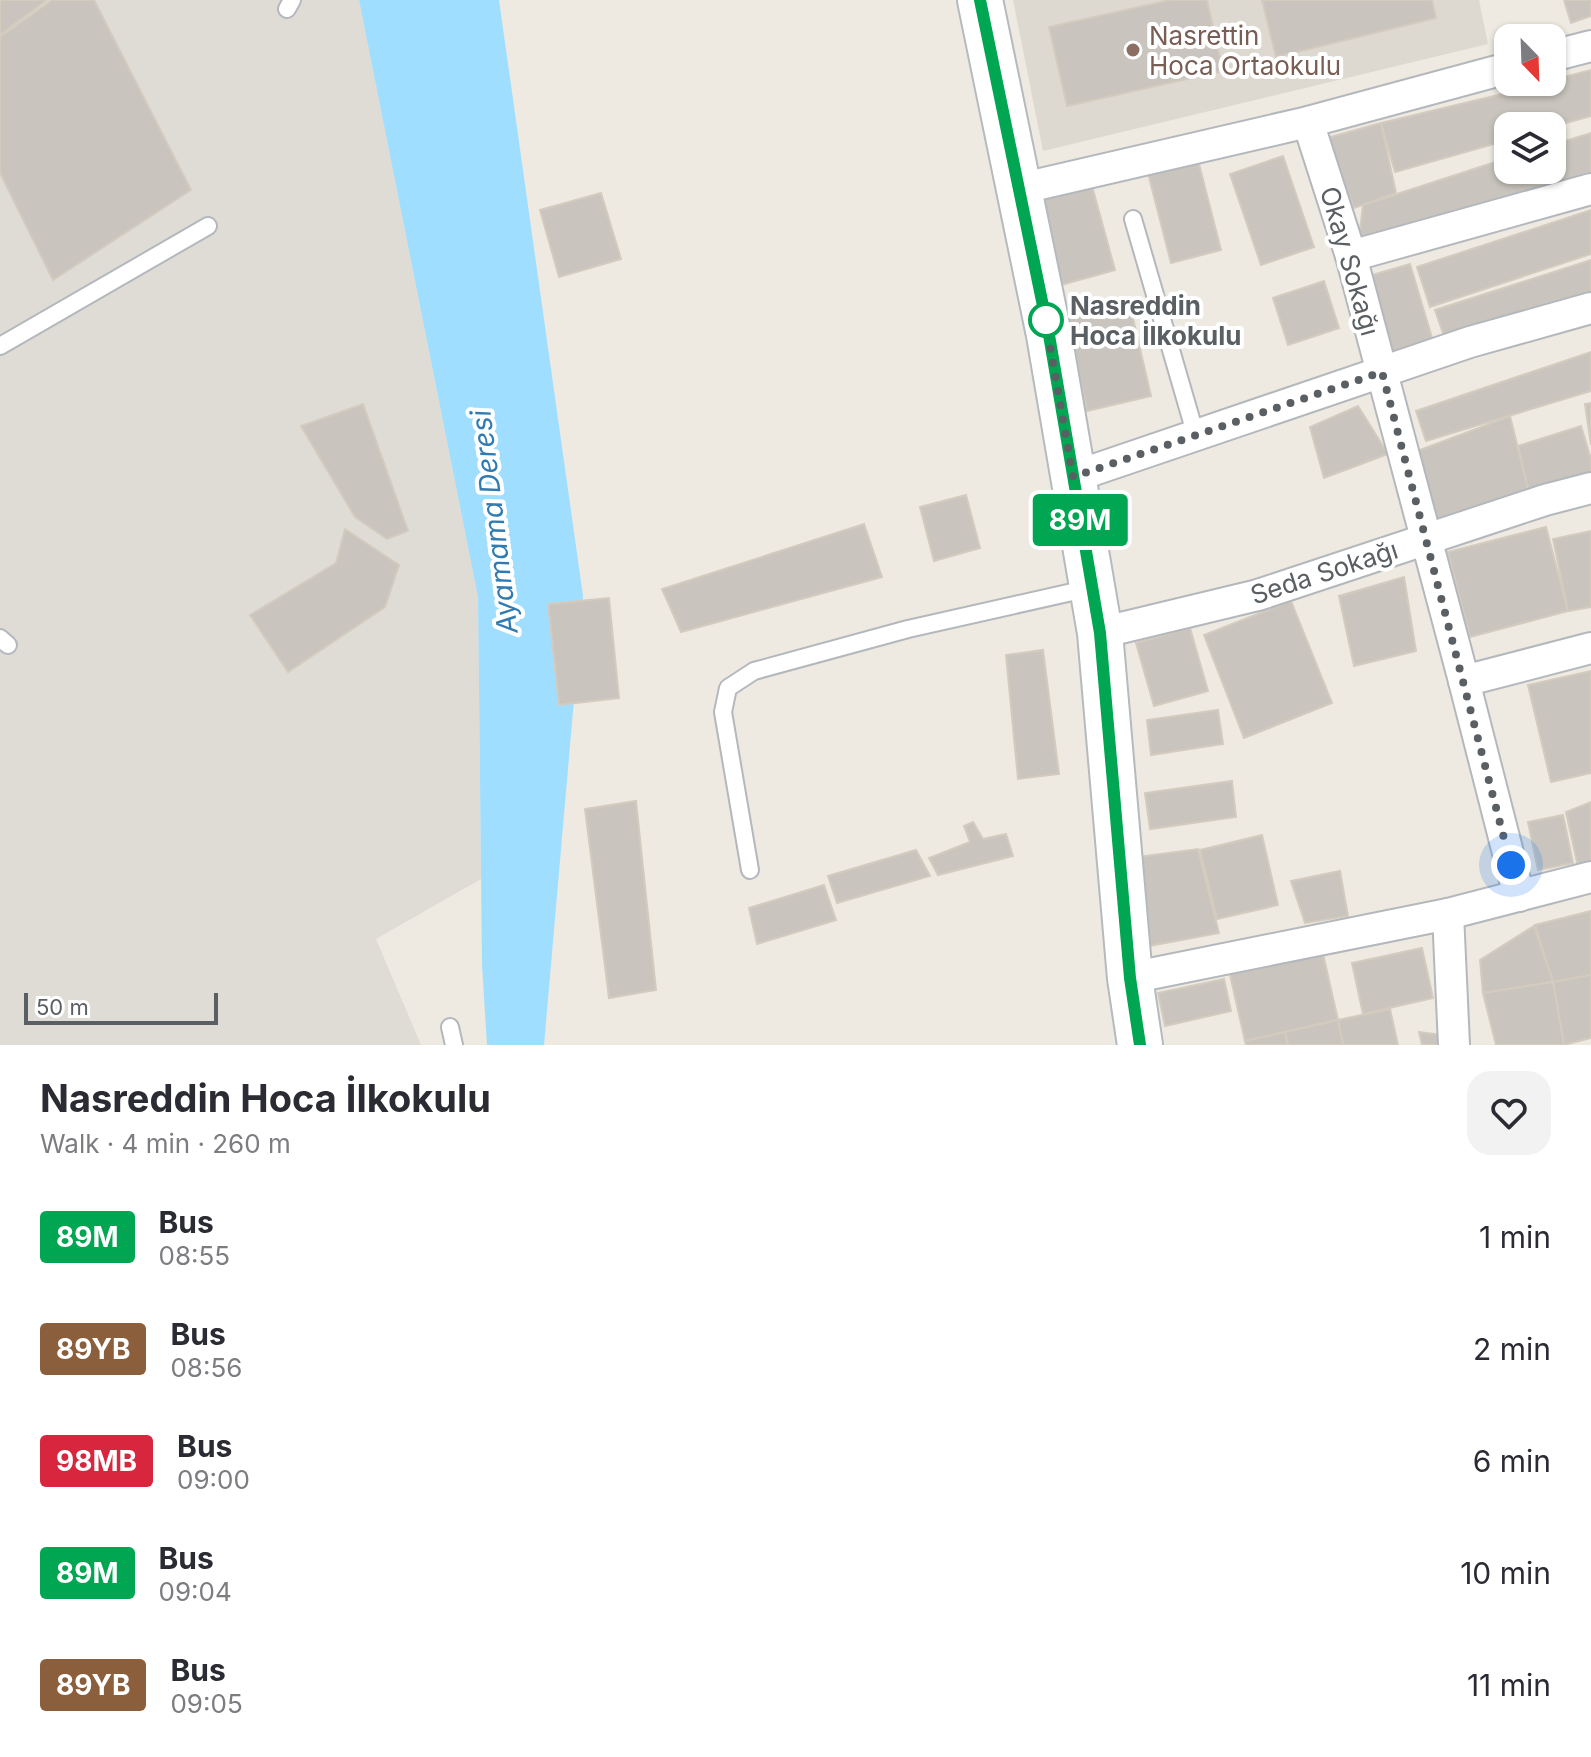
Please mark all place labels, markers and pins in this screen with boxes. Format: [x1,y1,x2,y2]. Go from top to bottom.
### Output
place label: Nasrettin Hoca Ortaokulu [1149,20,1341,81]
marker: Nasrettin Hoca Ortaokulu [1124,41,1142,59]
place label: Nasreddin Hoca İlkokulu [1070,290,1241,351]
marker: Nasreddin Hoca İlkokulu [1029,303,1063,337]

